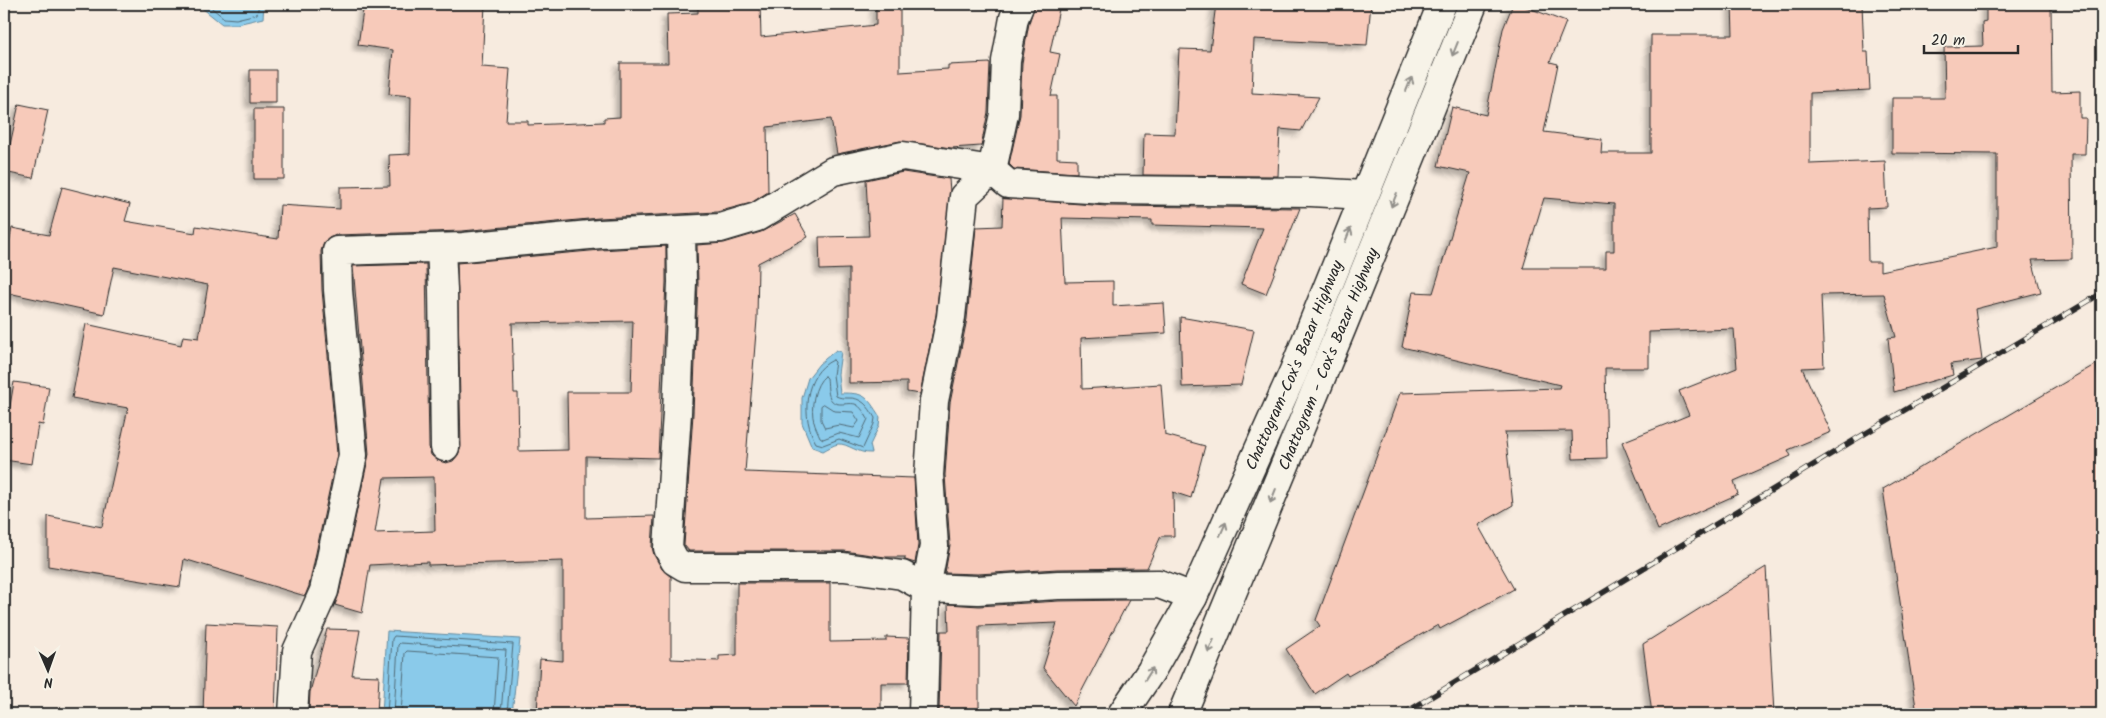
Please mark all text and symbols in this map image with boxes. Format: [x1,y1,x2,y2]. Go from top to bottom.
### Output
scale bar [1924,22,2017,54]
text: 20 m [1931,29,1965,53]
one-way arrow [1449,41,1459,56]
one-way arrow [1405,77,1414,92]
one-way arrow [1389,192,1398,207]
one-way arrow [1344,228,1354,243]
street label: Chattogram - Cox's Bazar Highway [1272,244,1386,474]
street label: Chattogram-Cox's Bazar Highway [1239,256,1350,474]
one-way arrow [1268,488,1277,503]
one-way arrow [1219,522,1229,537]
one-way arrow [1205,638,1215,653]
north arrow [22,646,72,696]
one-way arrow [1144,667,1154,681]
text: N [43,671,53,693]

